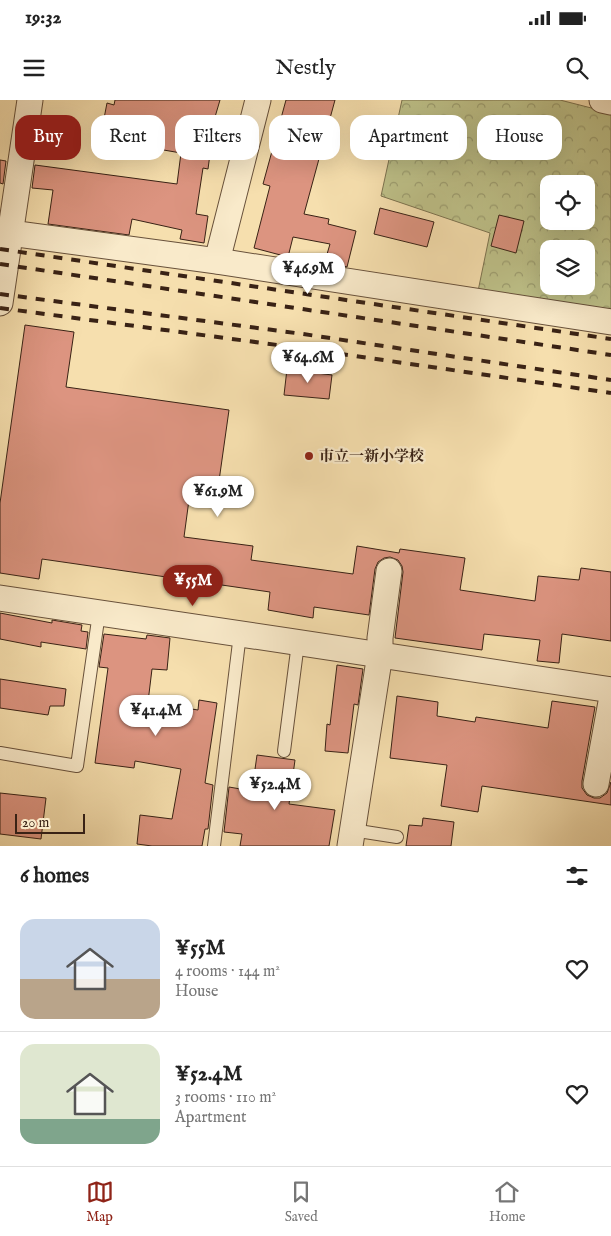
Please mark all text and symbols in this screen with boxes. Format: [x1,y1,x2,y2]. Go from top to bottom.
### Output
text: 19:32 [25,6,61,30]
icon: menu [20,54,48,82]
text: Nestly [275,54,336,82]
icon: search [563,54,591,82]
chip: Buy [15,115,81,160]
chip: Rent [91,115,165,160]
chip: Filters [175,115,259,160]
chip: New [269,115,340,160]
chip: Apartment [350,115,467,160]
chip: House [477,115,562,160]
map controls [540,175,595,295]
button: locate [540,175,595,230]
button: layers [540,240,595,295]
pin: ¥46.9M [267,252,349,295]
text: ¥46.9M [282,259,334,279]
pin: ¥64.6M [267,342,349,384]
text: ¥64.6M [282,348,334,368]
place label: 市立一新小学校 [319,447,424,466]
marker: 市立一新小学校 [303,450,315,462]
pin: ¥61.9M [177,476,259,518]
text: ¥61.9M [193,482,243,502]
pin: ¥55M [163,564,223,607]
text: ¥55M [174,571,212,591]
pin: ¥41.4M [115,694,197,737]
text: ¥41.4M [130,701,182,721]
pin: ¥52.4M [234,768,316,811]
text: ¥52.4M [249,775,301,795]
scale bar [15,811,85,834]
text: 20 m [22,814,49,832]
icon: filters [563,862,591,890]
text: 6 homes [20,863,89,890]
text: ¥55M [175,935,225,962]
icon: home [60,939,120,999]
icon: heart [563,955,591,983]
text: 4 rooms · 144 m² [175,962,280,982]
text: House [175,982,218,1002]
text: ¥52.4M [175,1061,242,1088]
icon: home [60,1064,120,1124]
icon: heart [563,1080,591,1108]
text: 3 rooms · 110 m² [175,1088,276,1108]
text: Apartment [175,1108,246,1128]
tab: Map [86,1178,114,1226]
tab: Saved [285,1178,318,1226]
tab: Home [489,1178,525,1226]

